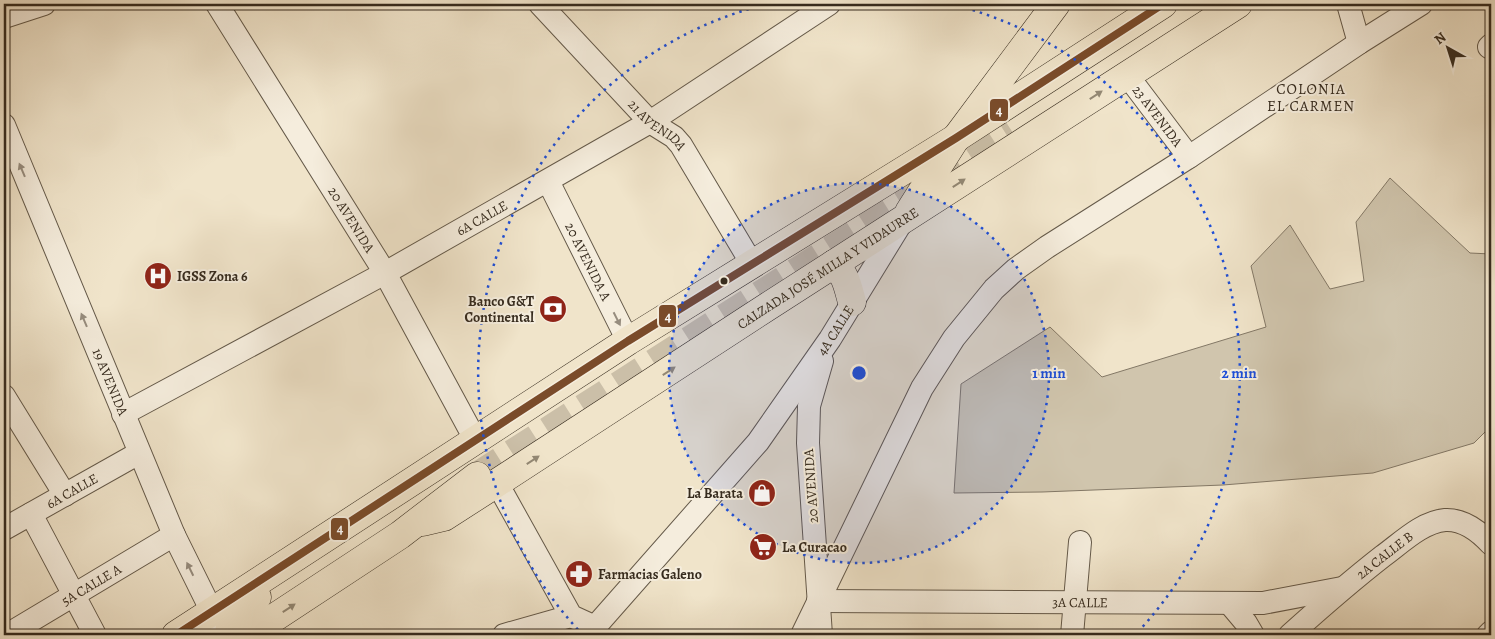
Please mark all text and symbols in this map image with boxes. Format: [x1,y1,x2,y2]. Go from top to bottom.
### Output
north arrow [1422,22,1472,72]
text: N [1430,28,1450,49]
district label: COLONIA EL CARMEN [1267,79,1355,116]
street label: 23 AVENIDA [1128,81,1188,151]
one-way arrow [1089,90,1103,100]
street label: 21 AVENIDA [624,95,692,155]
line badge: 4 [989,98,1009,122]
text: 4 [996,101,1003,120]
one-way arrow [18,163,26,177]
one-way arrow [953,179,966,188]
street label: 20 AVENIDA [324,183,380,257]
street label: 6A CALLE [453,196,511,240]
street label: CALZADA JOSÉ MILLA Y VIDAURRE [733,203,922,334]
street label: 20 AVENIDA A [561,219,616,305]
hospital icon: IGSS Zona 6 [143,261,173,291]
place label: IGSS Zona 6 [177,267,248,286]
unlabelled marker [719,276,729,286]
place label: Banco G&T Continental [464,292,534,327]
bank icon: Banco G&T Continental [538,294,568,324]
street label: 4A CALLE [812,301,858,359]
line badge: 4 [658,304,677,328]
text: 4 [665,307,672,326]
one-way arrow [613,311,621,326]
one-way arrow [80,313,88,327]
street label: 19 AVENIDA [88,345,133,419]
text: 1 min [1032,363,1066,383]
text: 2 min [1221,363,1257,383]
centre of rings [850,364,868,382]
one-way arrow [662,366,675,376]
street label: 20 AVENIDA [799,447,823,524]
one-way arrow [526,455,539,465]
street label: 6A CALLE [43,469,101,513]
shop icon: La Barata [747,478,777,508]
place label: La Barata [687,484,743,503]
line badge: 4 [330,517,349,541]
text: 4 [337,519,344,538]
street label: 2A CALLE B [1352,527,1417,583]
supermarket icon: La Curacao [748,532,778,562]
place label: La Curacao [782,538,847,557]
street label: 5A CALLE A [58,559,125,610]
pharmacy icon: Farmacias Galeno [564,559,594,589]
one-way arrow [186,561,194,576]
place label: Farmacias Galeno [598,565,702,584]
street label: 3A CALLE [1052,593,1108,612]
one-way arrow [282,604,296,613]

